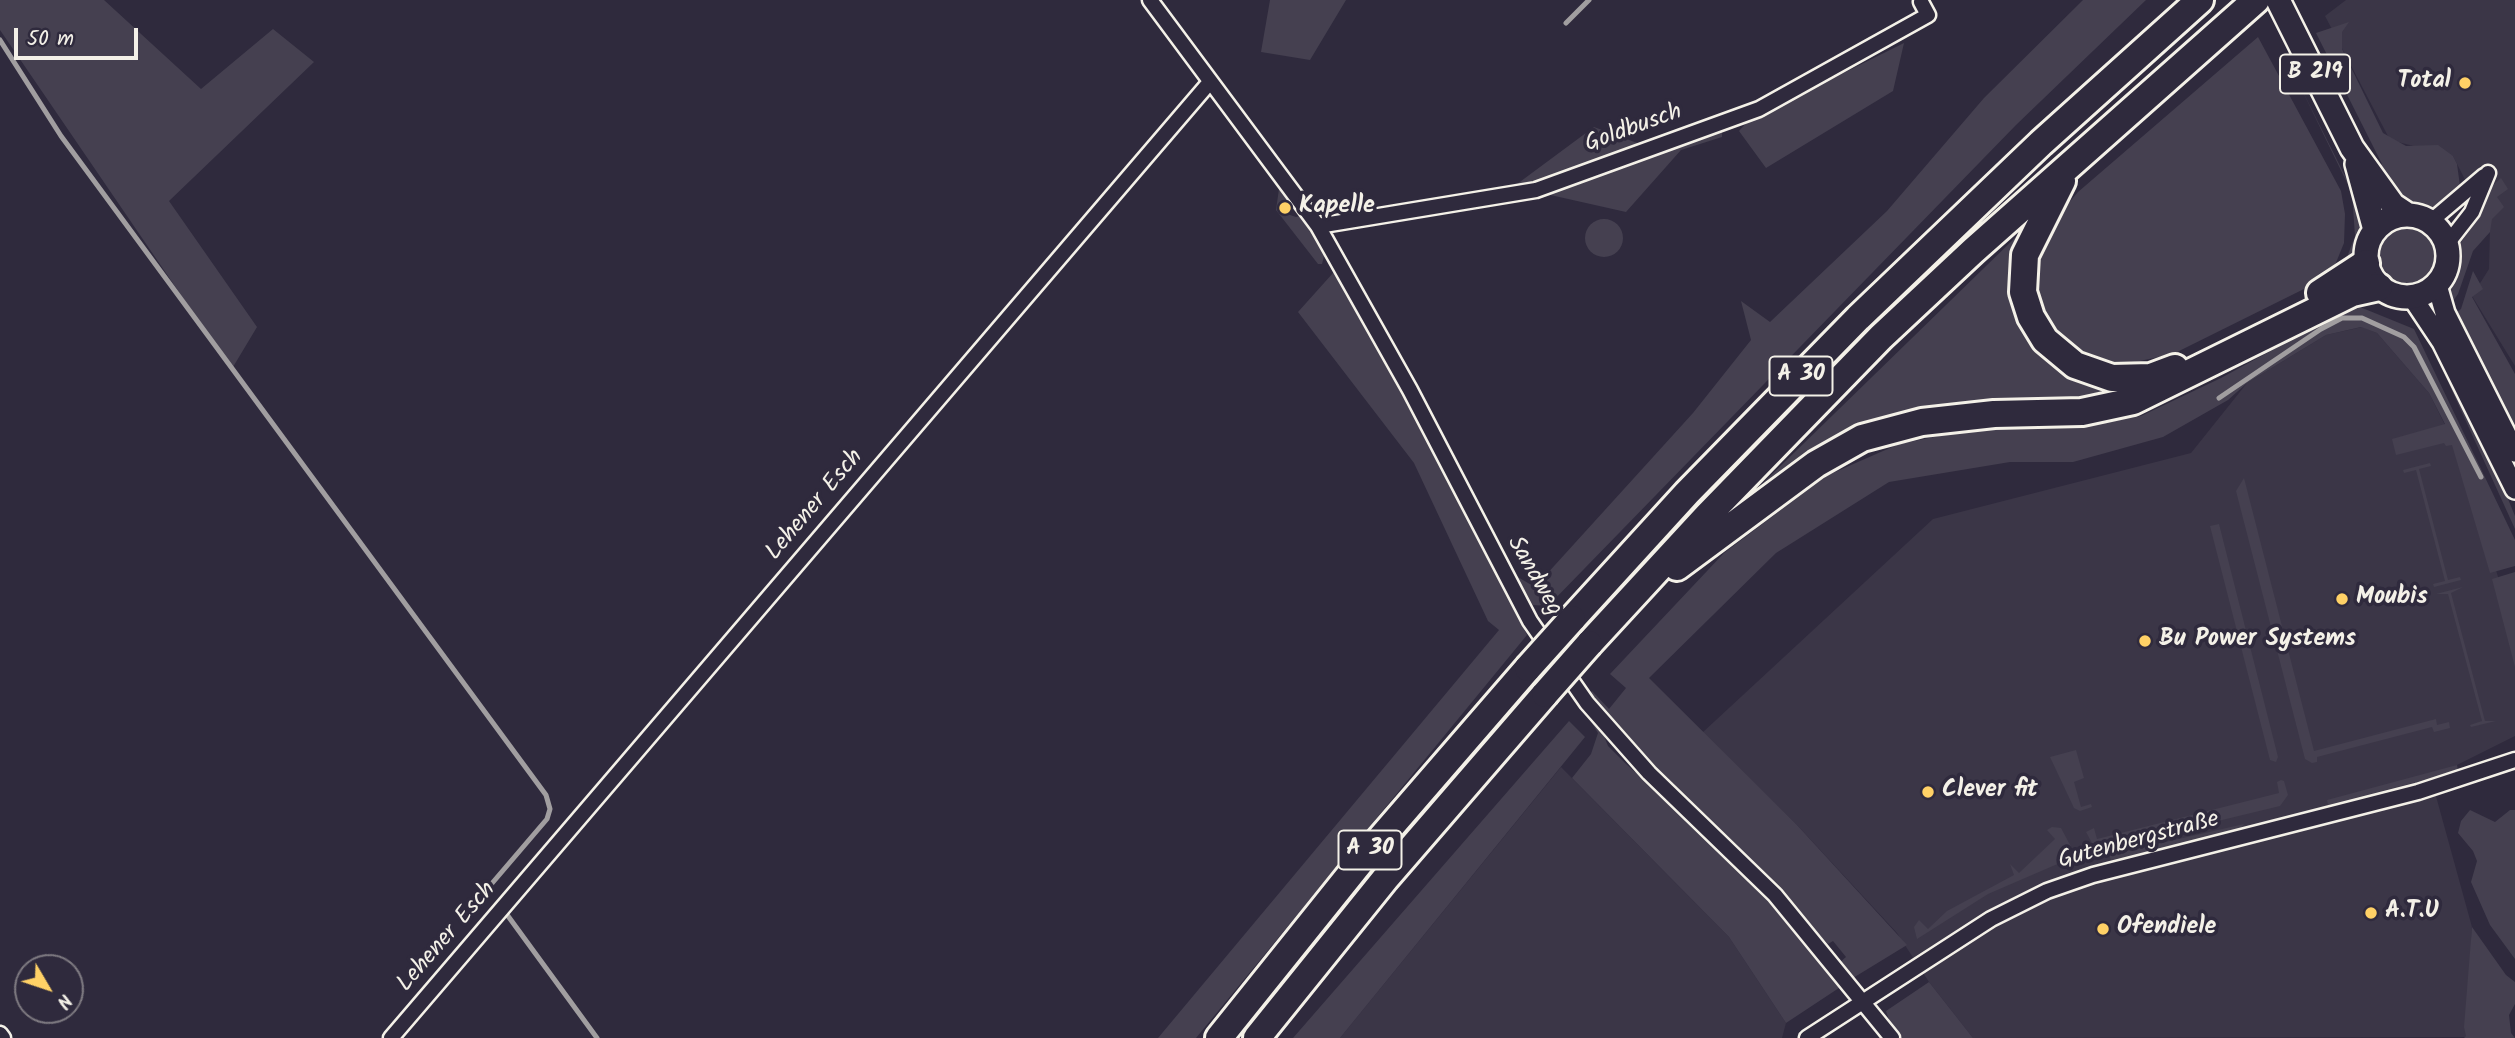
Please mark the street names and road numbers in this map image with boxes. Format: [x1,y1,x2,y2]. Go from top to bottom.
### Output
road number: B 219 [2280,54,2350,94]
street label: Goldbusch [1581,99,1687,161]
road number: A 30 [1770,356,1832,396]
street label: Lehener Esch [761,444,871,568]
street label: Sandweg [1499,532,1567,622]
street label: Gutenbergstraße [2055,807,2223,877]
road number: A 30 [1338,830,1402,870]
street label: Lehener Esch [392,877,504,999]

